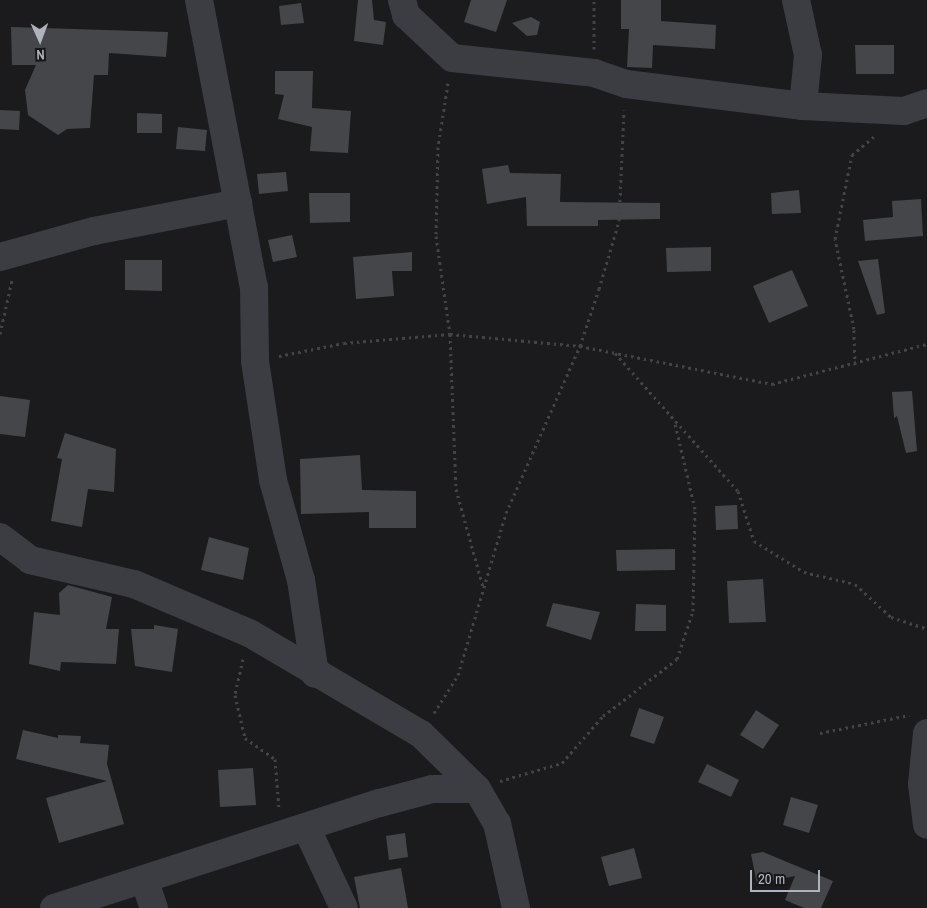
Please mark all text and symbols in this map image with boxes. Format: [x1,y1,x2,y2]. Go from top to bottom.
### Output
north arrow [15,15,65,65]
text: N [36,46,45,64]
scale bar [752,860,822,892]
text: 20 m [758,868,785,889]

